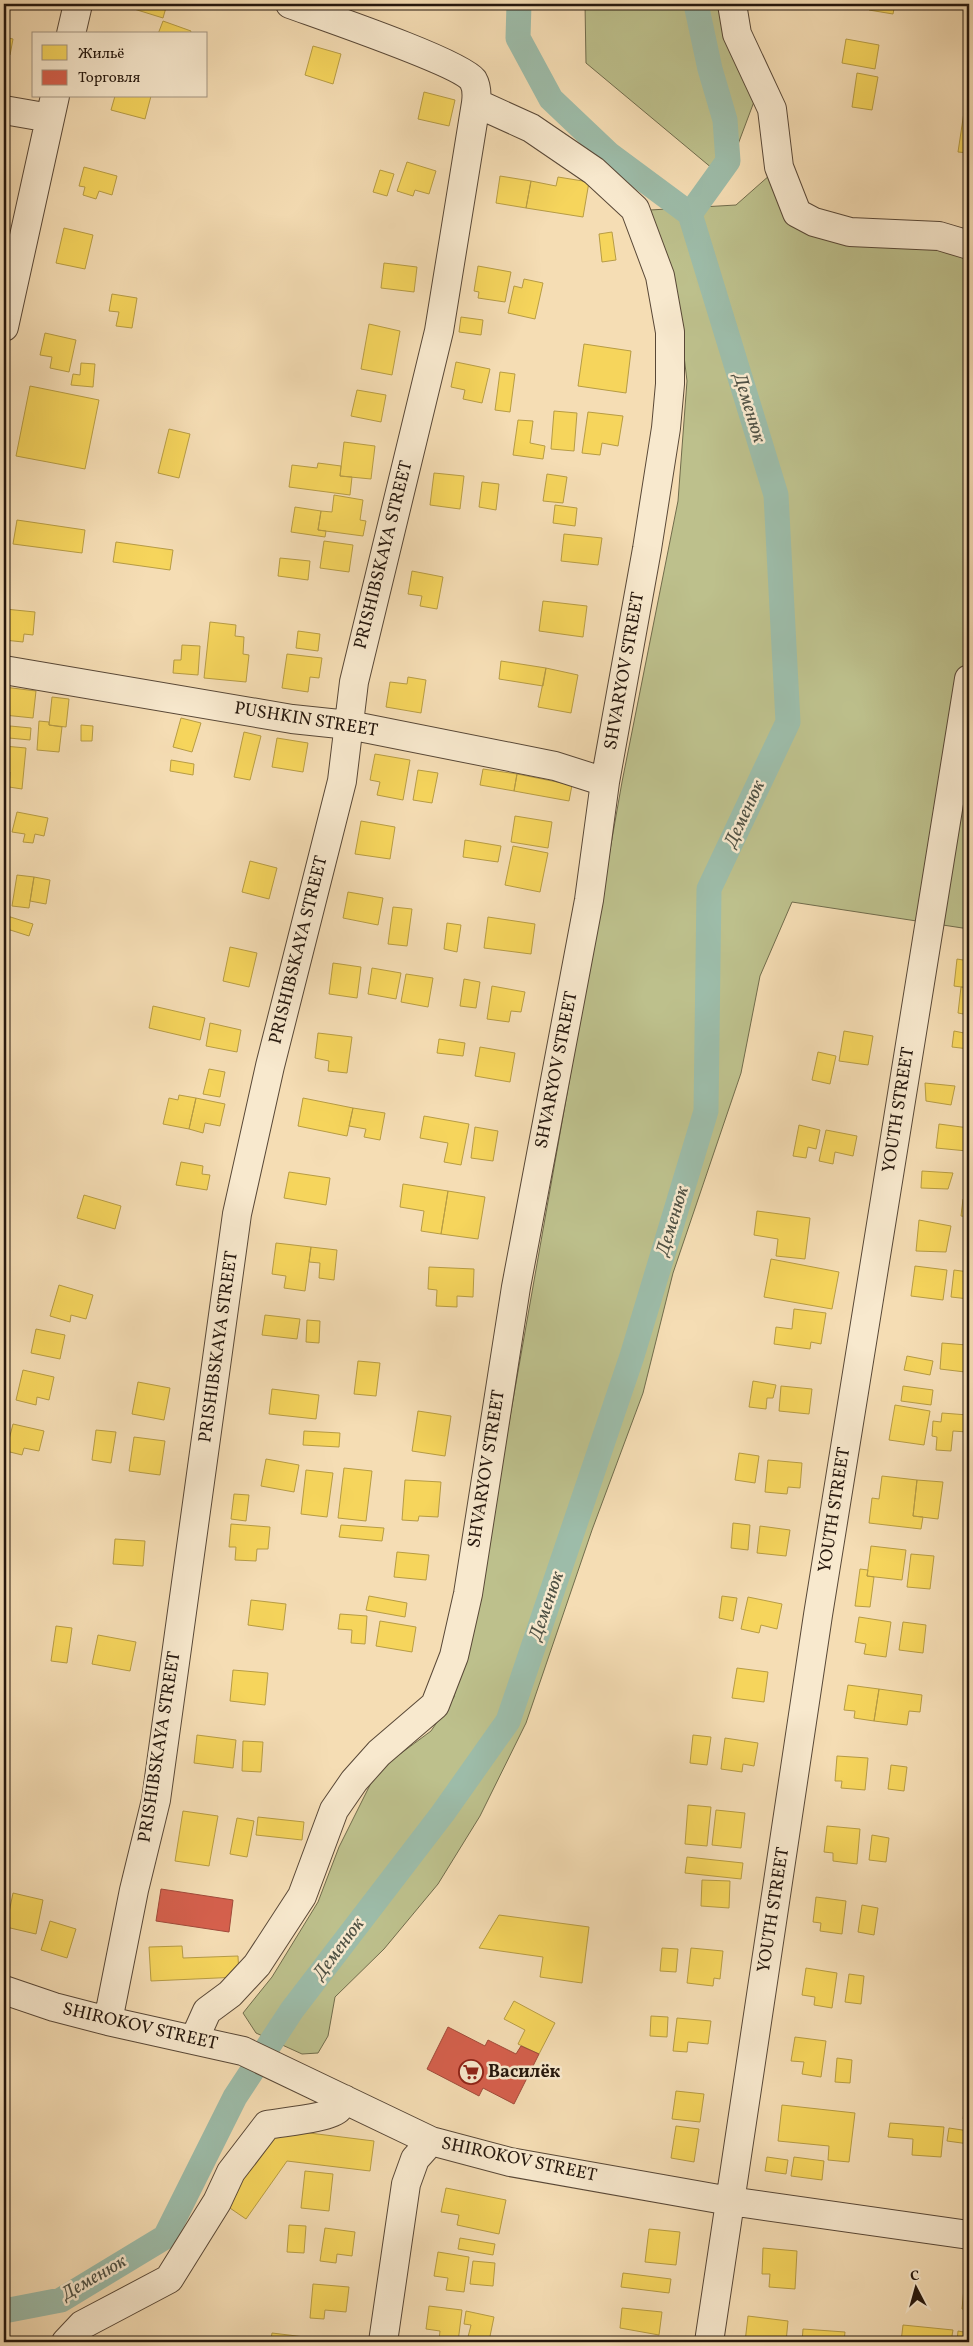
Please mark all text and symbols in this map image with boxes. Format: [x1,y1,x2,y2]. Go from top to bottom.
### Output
legend [32,32,208,98]
text: Жильё [78,44,124,65]
text: Торговля [78,68,140,89]
water label: Деменюк [726,368,772,447]
street label: PRISHIBSKAYA STREET [348,458,420,652]
street label: SHVARYOV STREET [599,590,651,752]
street label: PUSHKIN STREET [232,696,380,744]
water label: Деменюк [717,775,772,854]
street label: PRISHIBSKAYA STREET [263,853,335,1047]
street label: SHVARYOV STREET [529,989,585,1151]
street label: YOUTH STREET [877,1045,921,1174]
water label: Деменюк [650,1182,696,1261]
street label: PRISHIBSKAYA STREET [193,1249,245,1444]
street label: SHVARYOV STREET [462,1388,512,1550]
street label: YOUTH STREET [813,1445,857,1574]
water label: Деменюк [522,1567,571,1646]
street label: PRISHIBSKAYA STREET [133,1649,188,1844]
street label: YOUTH STREET [752,1845,796,1974]
water label: Деменюк [306,1912,371,1987]
street label: SHIROKOV STREET [60,1997,221,2057]
supermarket icon: Василёк [458,2059,484,2085]
place label: Василёк [488,2060,561,2085]
street label: SHIROKOV STREET [439,2131,600,2189]
water label: Деменюк [55,2248,132,2308]
north arrow [890,2264,940,2314]
text: С [909,2267,920,2286]

